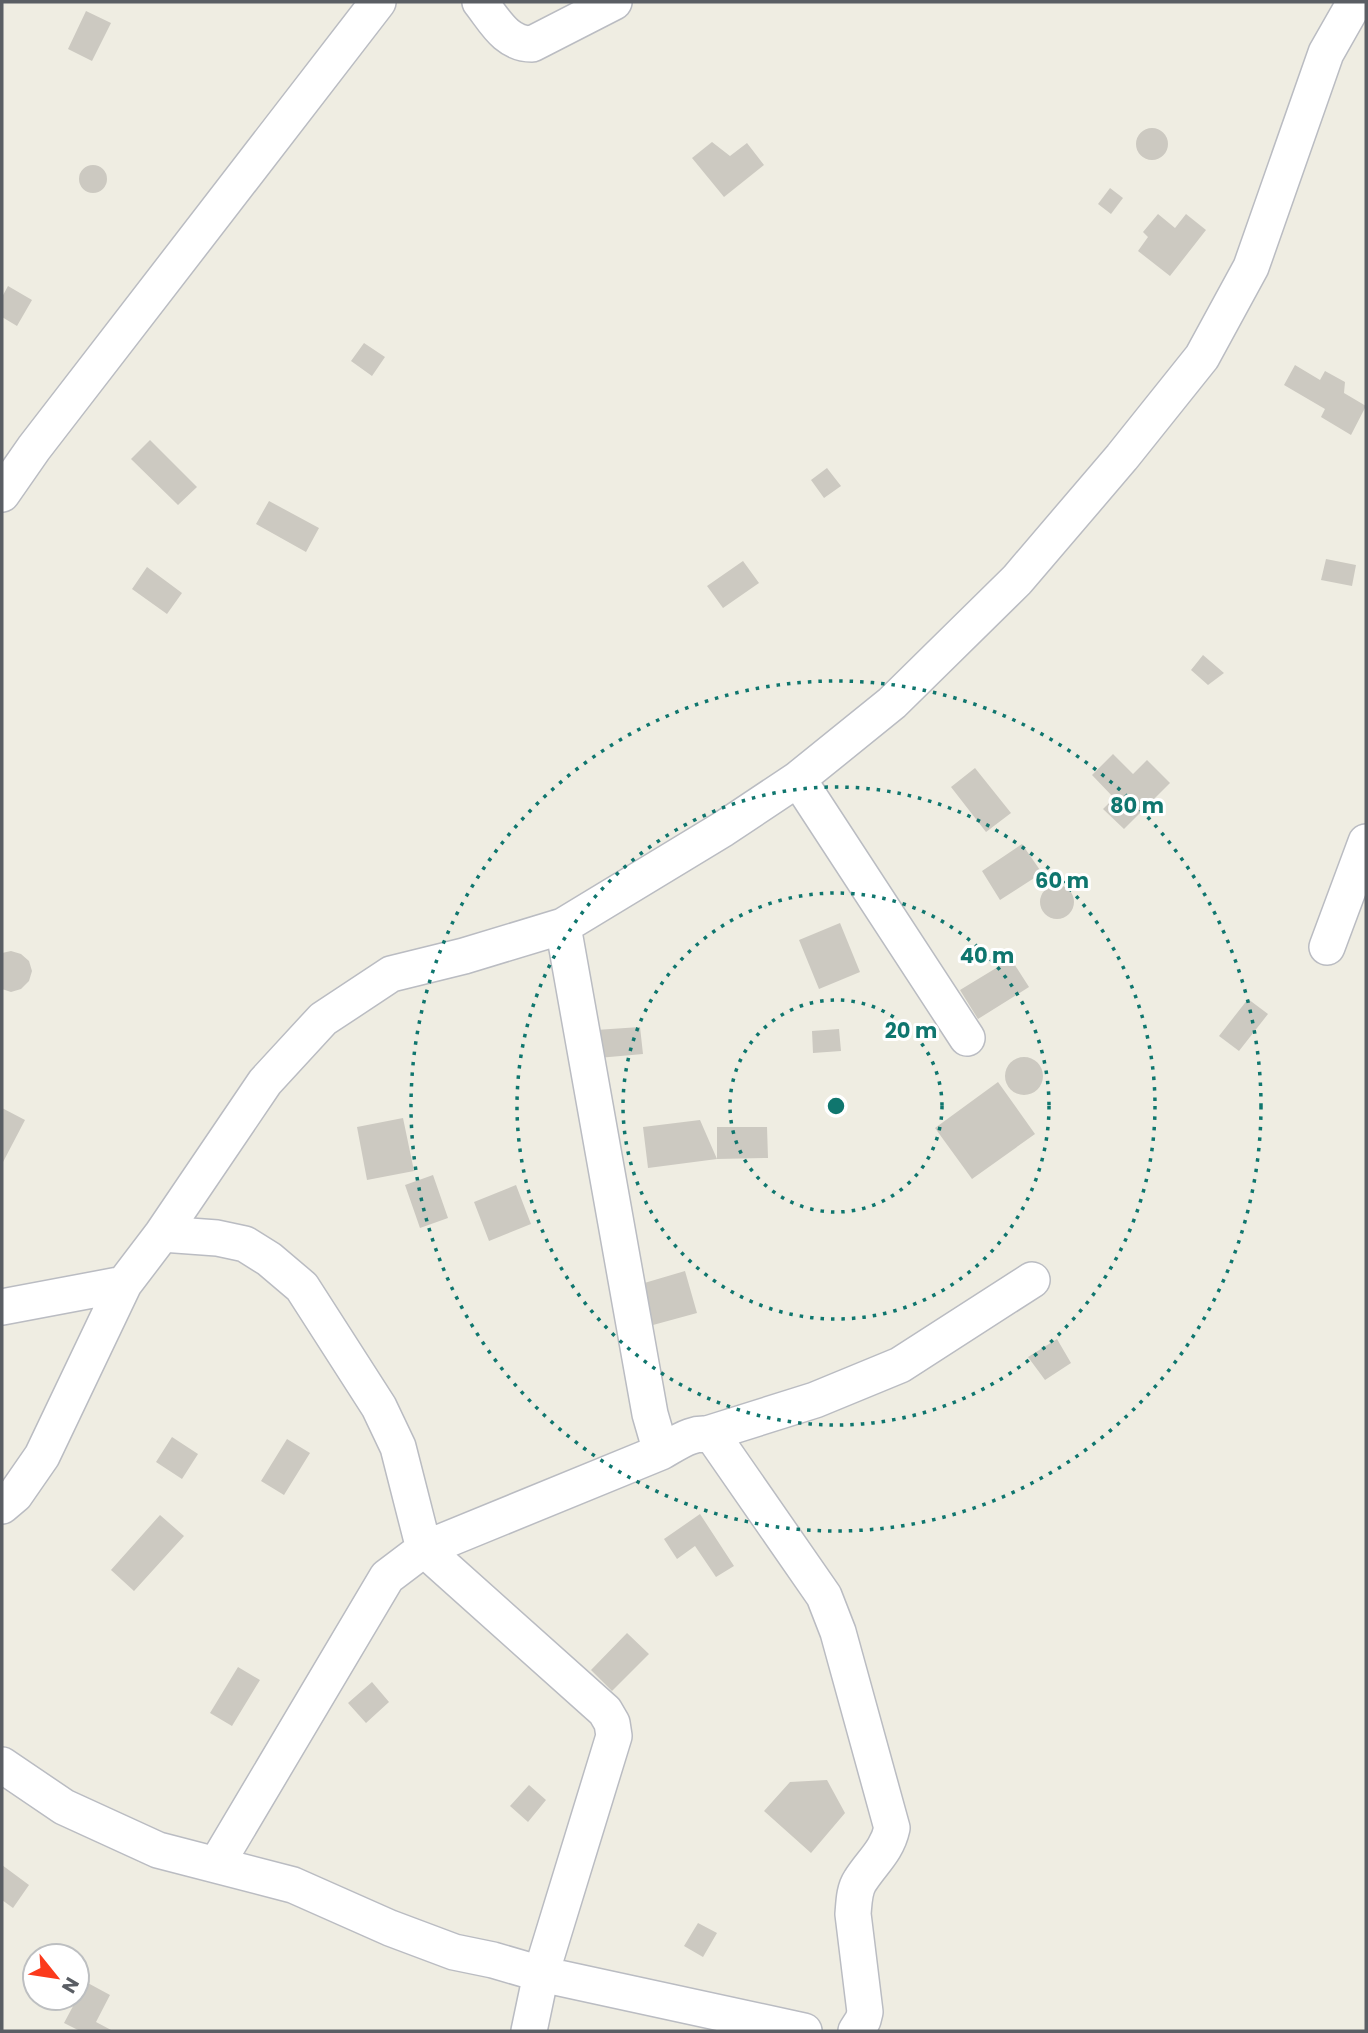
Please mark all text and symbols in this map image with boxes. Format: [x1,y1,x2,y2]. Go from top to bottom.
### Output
text: 80 m [1110,791,1164,820]
text: 60 m [1035,866,1089,895]
text: 40 m [960,941,1014,970]
text: 20 m [885,1016,937,1045]
centre of rings [824,1094,848,1118]
north arrow [21,1942,91,2012]
text: N [55,1972,86,1998]

